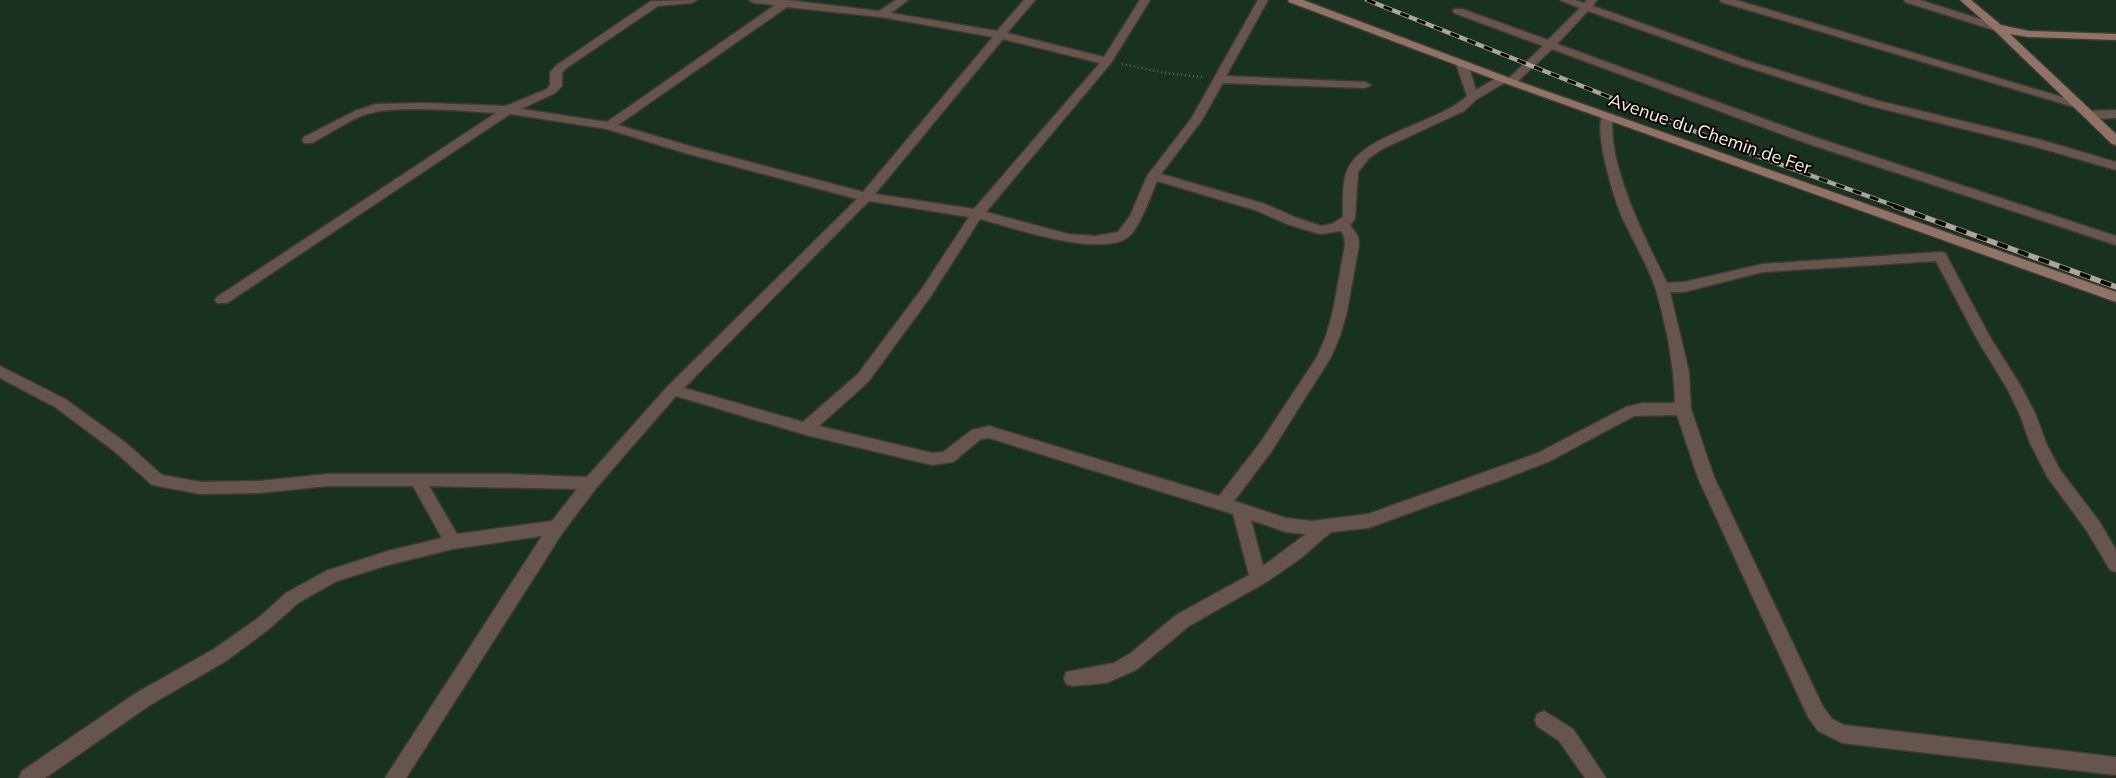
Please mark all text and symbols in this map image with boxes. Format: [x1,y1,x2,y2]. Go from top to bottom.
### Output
street label: Avenue du Chemin de Fer [1606,88,1815,179]

